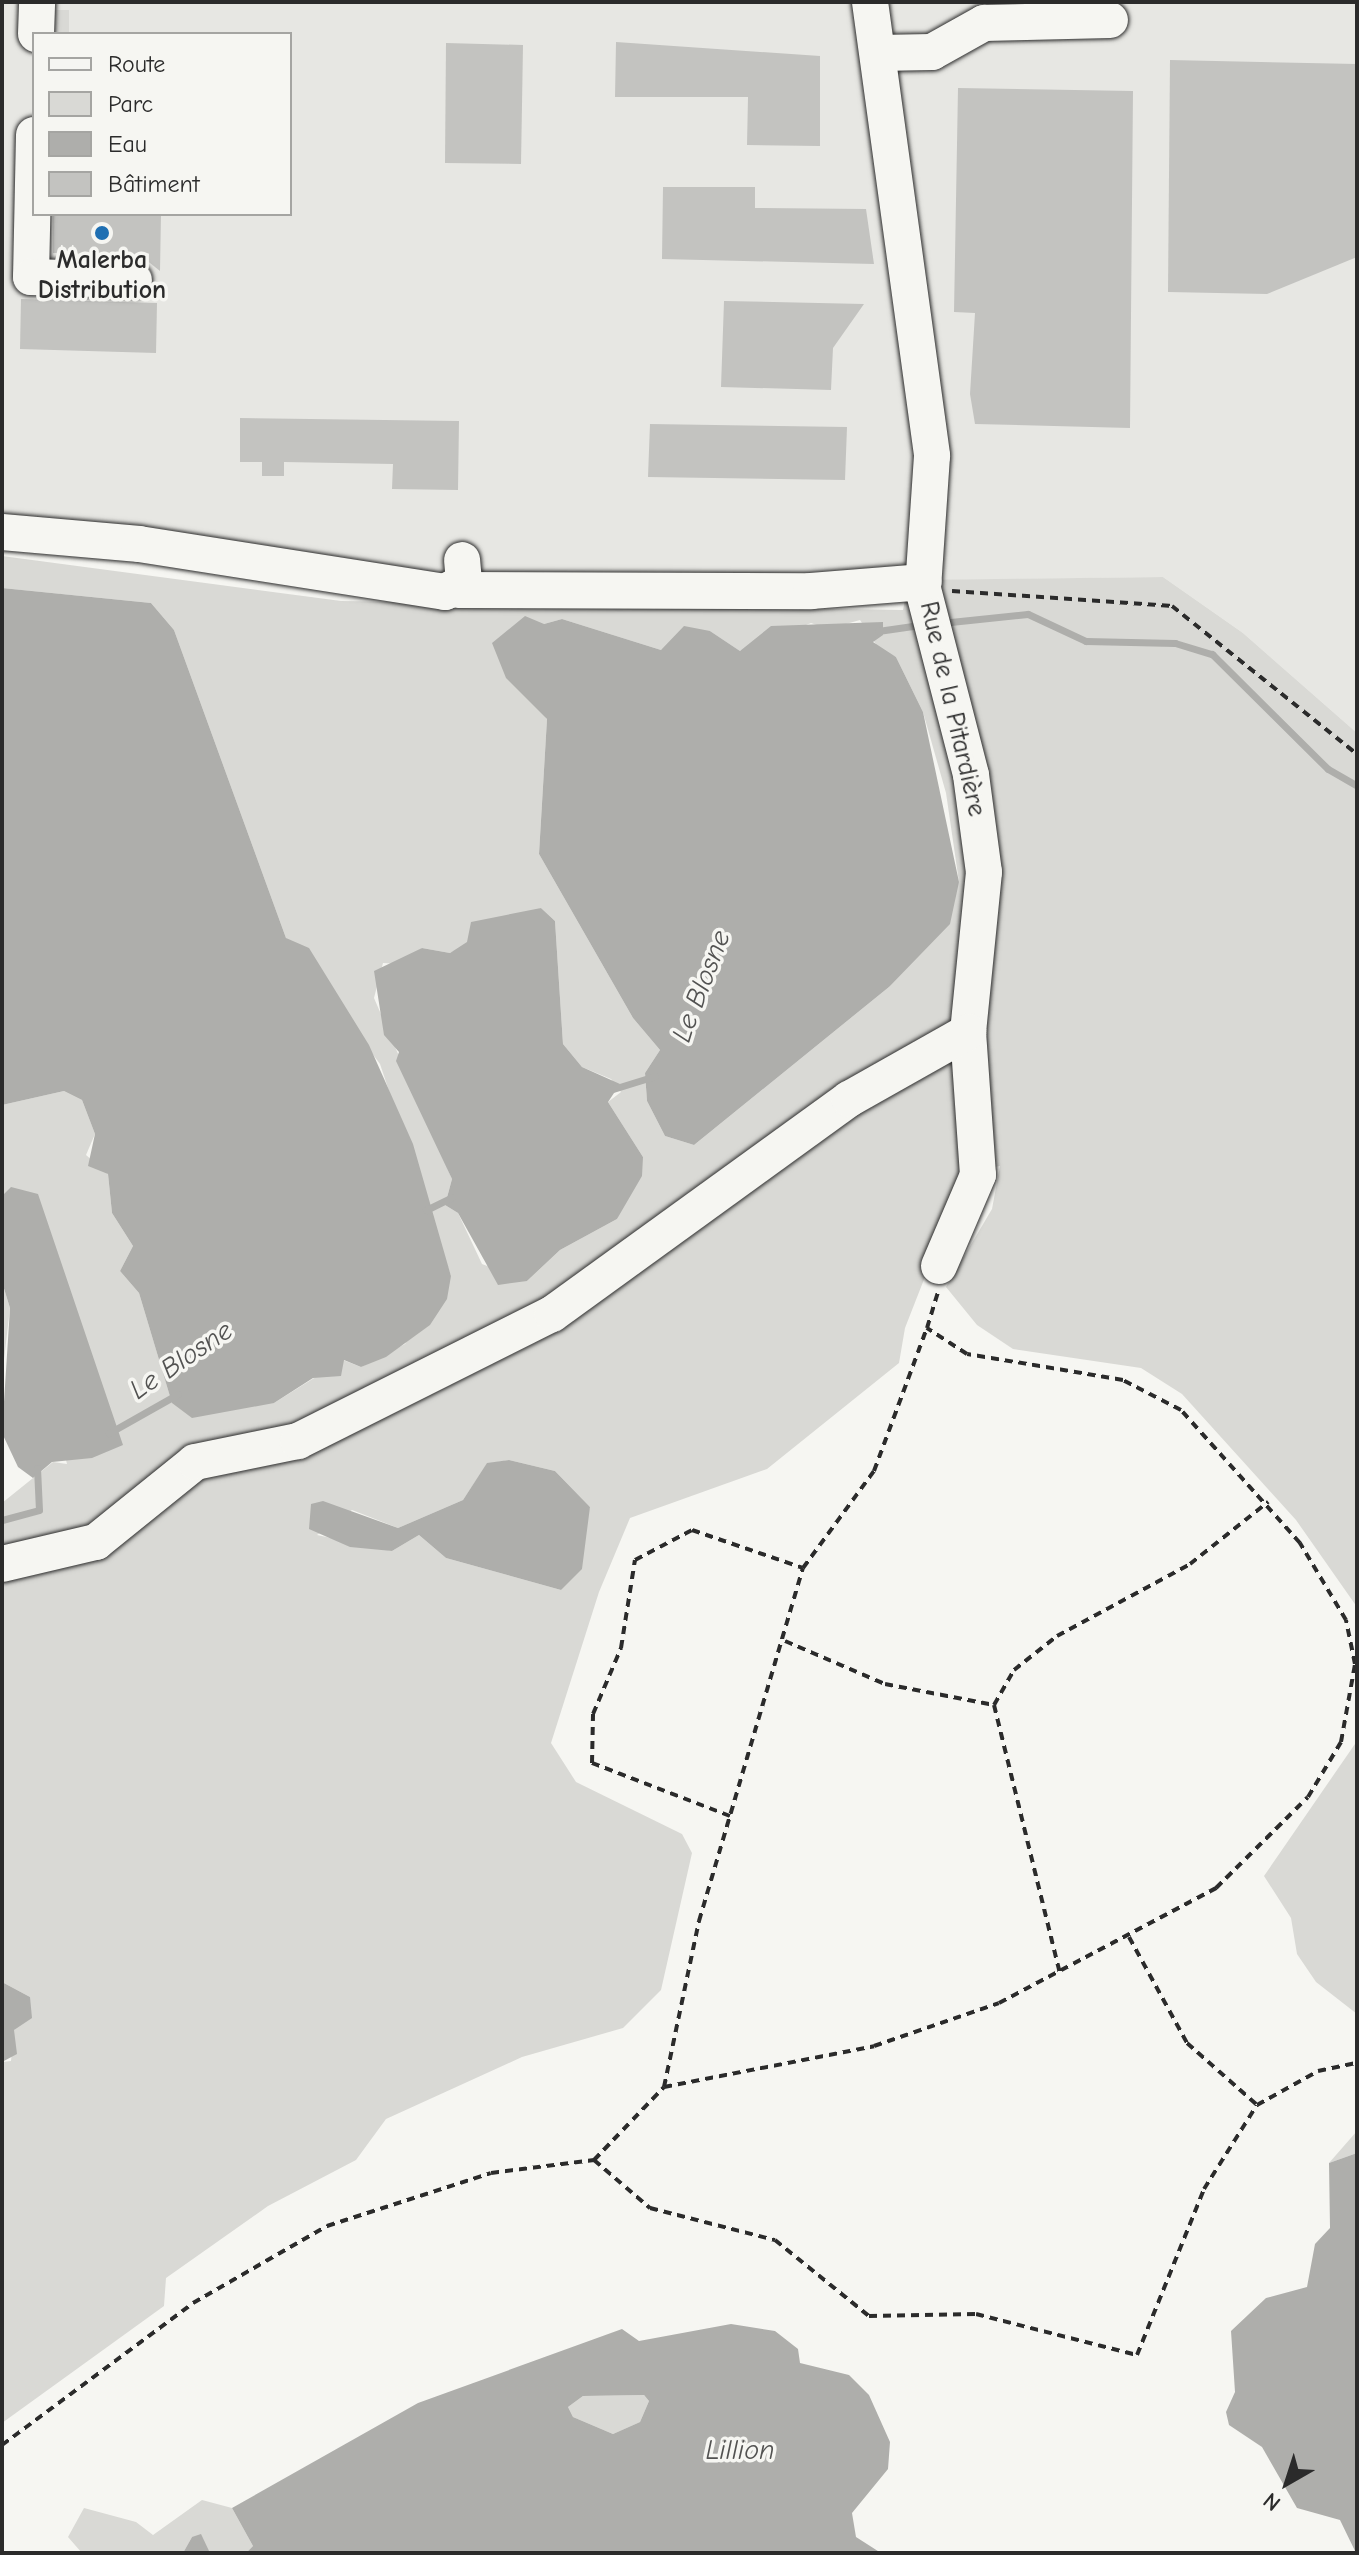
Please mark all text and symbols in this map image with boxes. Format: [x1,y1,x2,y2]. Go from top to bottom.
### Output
legend [32,32,292,216]
text: Route [108,50,165,78]
text: Parc [108,90,153,118]
text: Eau [108,130,147,158]
text: Bâtiment [108,170,200,198]
marker: Malerba Distribution [93,224,111,242]
place label: Malerba Distribution [38,245,166,306]
street label: Rue de la Pitardière [912,599,992,819]
water label: Le Blosne [664,925,738,1047]
water label: Le Blosne [123,1313,239,1407]
water label: Lillion [705,2433,775,2467]
north arrow [1247,2443,1327,2523]
text: N [1258,2487,1286,2516]

